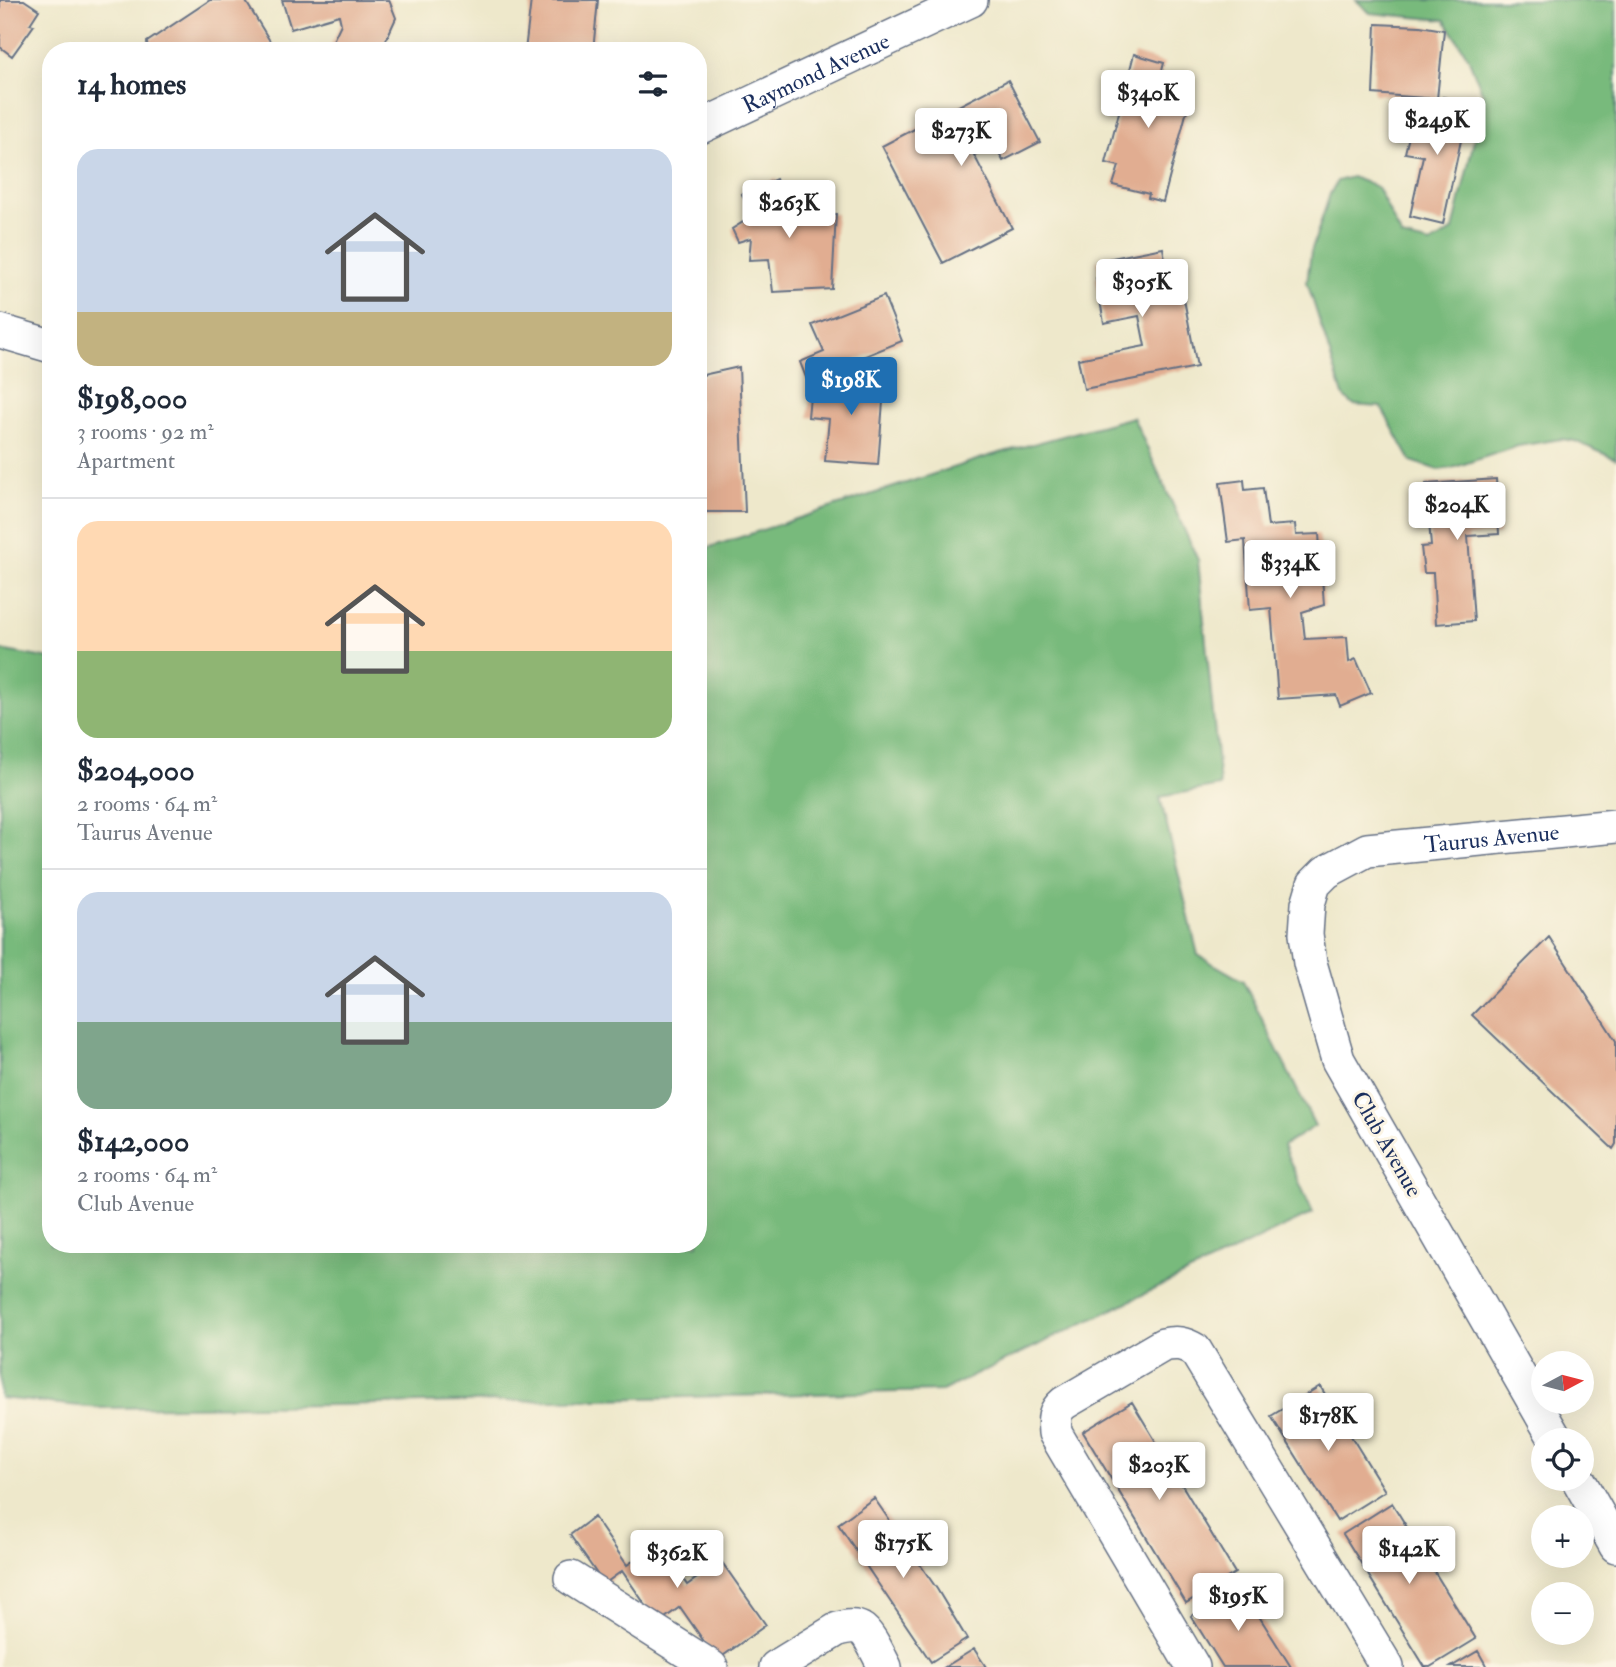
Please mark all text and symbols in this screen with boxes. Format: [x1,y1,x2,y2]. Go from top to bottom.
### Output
street label: Raymond Avenue [737,26,894,120]
icon: filters [634,65,672,103]
text: 14 homes [77,66,186,103]
pin: $340K [1099,71,1197,130]
text: $340K [1117,78,1179,107]
pin: $249K [1388,97,1486,157]
text: $249K [1405,105,1469,134]
pin: $273K [912,108,1010,168]
text: $273K [931,116,991,145]
pin: $263K [740,180,838,240]
text: $263K [758,188,820,217]
icon: home [312,194,438,320]
pin: $305K [1093,260,1191,319]
text: $305K [1112,267,1172,296]
pin: $198K [802,358,900,417]
text: $198K [821,365,881,394]
text: $198,000 [77,380,187,417]
text: 3 rooms · 92 m² [77,417,214,446]
text: Apartment [77,446,175,475]
pin: $204K [1408,482,1506,542]
text: $204K [1425,490,1489,519]
pin: $334K [1241,540,1339,600]
text: $334K [1260,548,1320,577]
icon: home [312,566,438,692]
text: $204,000 [77,752,195,789]
text: 2 rooms · 64 m² [77,789,217,818]
street label: Taurus Avenue [1423,817,1561,859]
text: Taurus Avenue [77,818,213,847]
icon: home [312,937,438,1063]
street label: Club Avenue [1345,1086,1429,1202]
text: $142,000 [77,1123,189,1160]
text: 2 rooms · 64 m² [77,1160,217,1189]
text: Club Avenue [77,1189,194,1218]
north arrow [1531,1351,1594,1414]
map controls [1531,1351,1594,1645]
pin: $178K [1279,1394,1377,1453]
text: $178K [1299,1401,1357,1430]
button: locate [1531,1428,1594,1491]
pin: $203K [1110,1442,1208,1502]
text: $203K [1128,1450,1190,1479]
button: + [1531,1505,1594,1568]
pin: $175K [854,1520,952,1580]
pin: $142K [1360,1526,1458,1586]
text: $175K [874,1528,932,1557]
pin: $362K [628,1530,726,1590]
text: $142K [1378,1534,1440,1563]
text: $362K [646,1538,708,1567]
pin: $195K [1189,1574,1287,1633]
text: $195K [1208,1581,1268,1610]
button: − [1531,1582,1594,1645]

